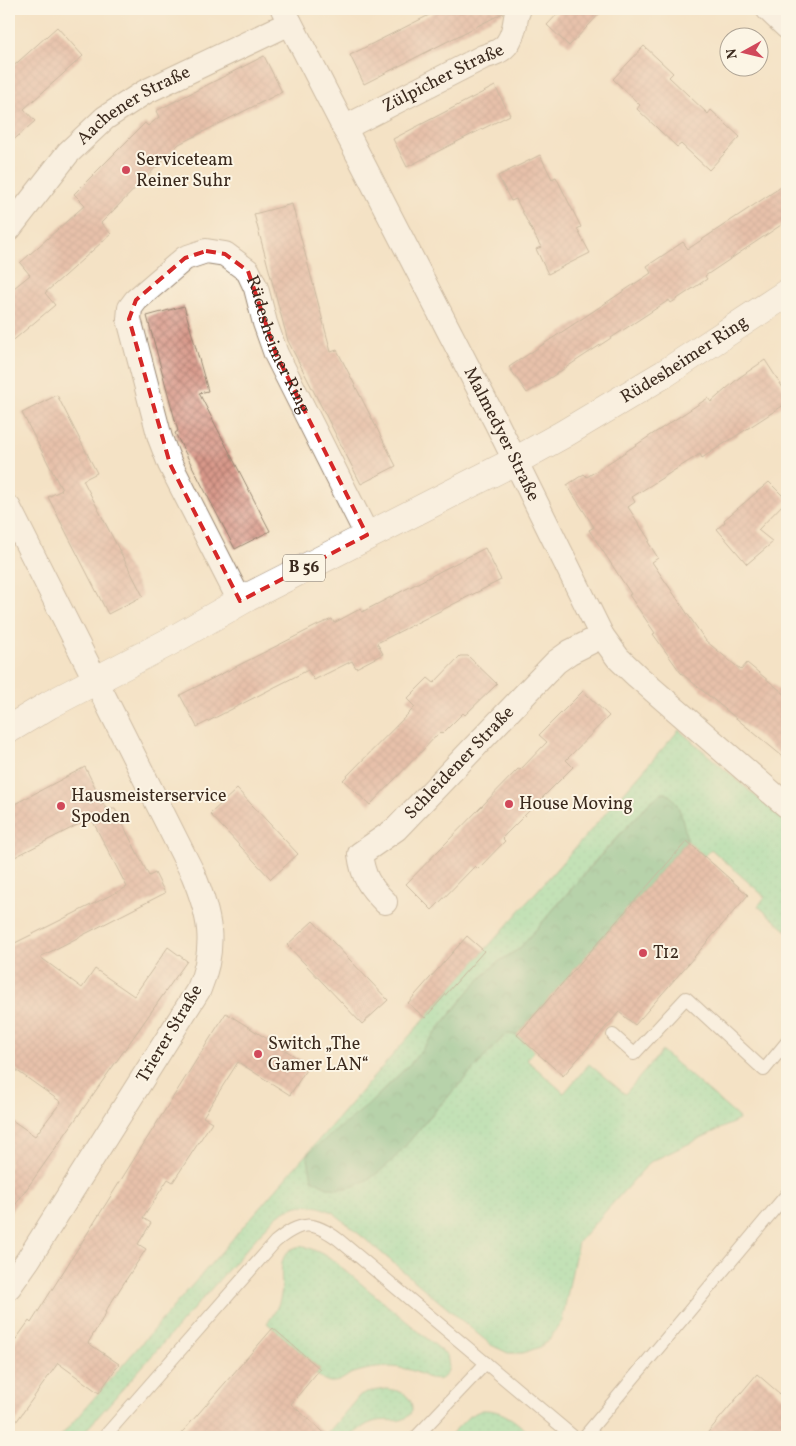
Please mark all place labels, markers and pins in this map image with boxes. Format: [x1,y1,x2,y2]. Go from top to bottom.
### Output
place label: Serviceteam Reiner Suhr [136,148,233,194]
marker: Serviceteam Reiner Suhr [120,164,132,176]
place label: Hausmeisterservice Spoden [71,784,226,830]
place label: House Moving [519,792,633,817]
marker: House Moving [503,798,515,810]
marker: Hausmeisterservice Spoden [55,800,67,812]
place label: T12 [653,941,679,966]
marker: T12 [637,947,649,959]
place label: Switch „The Gamer LAN“ [268,1032,369,1078]
marker: Switch „The Gamer LAN“ [252,1048,264,1060]

